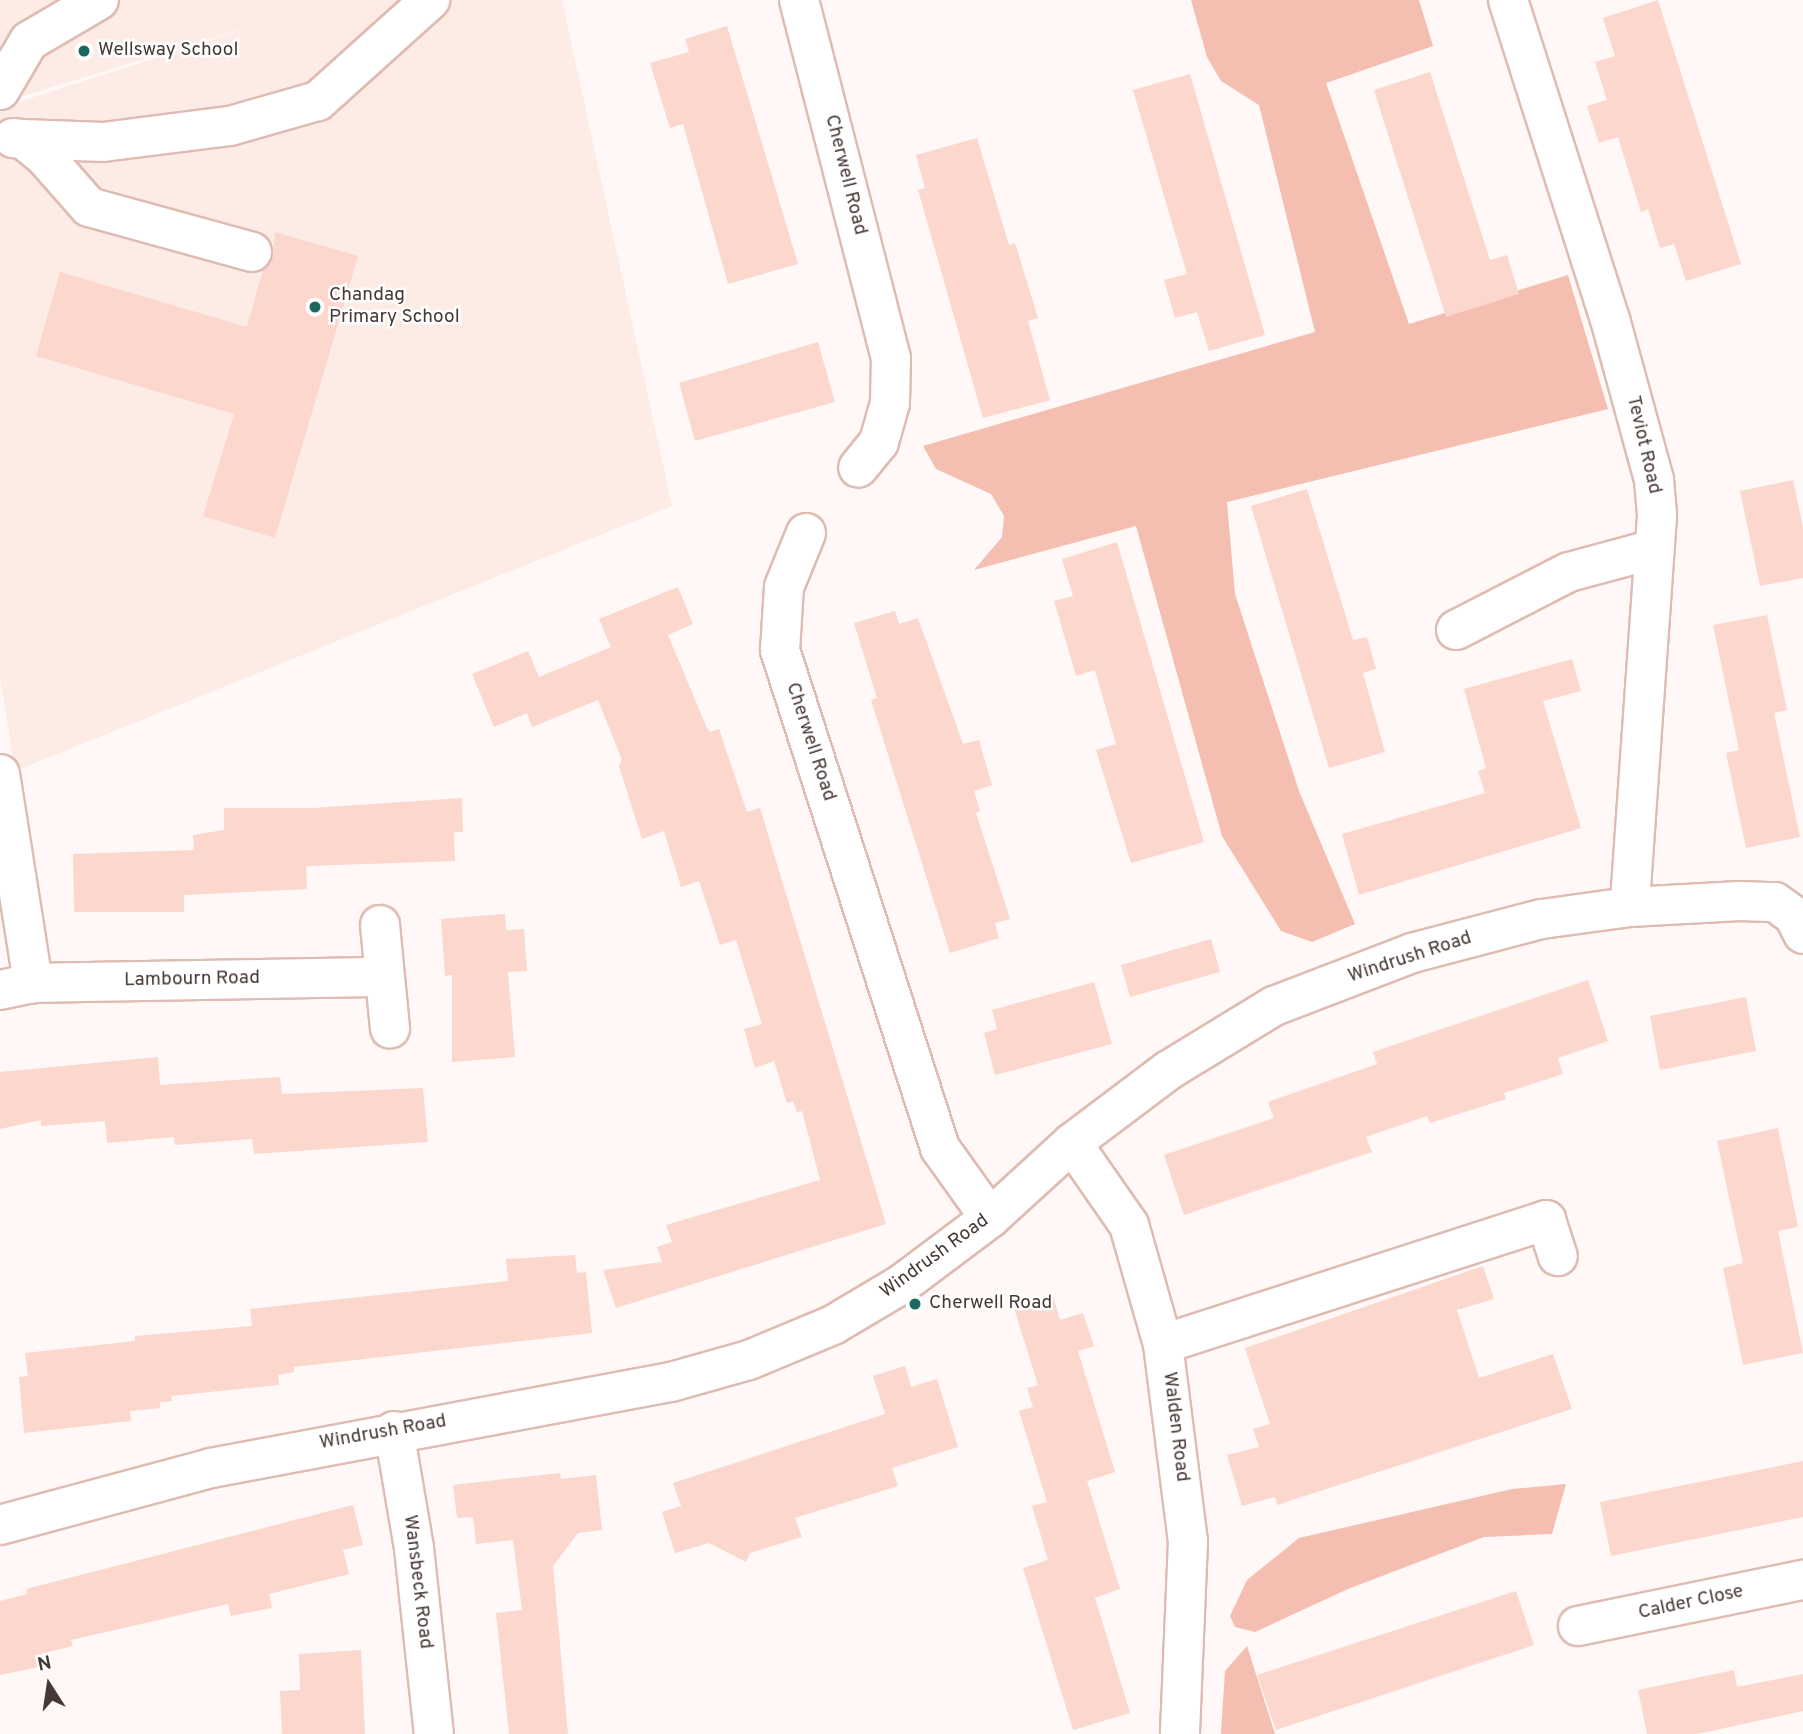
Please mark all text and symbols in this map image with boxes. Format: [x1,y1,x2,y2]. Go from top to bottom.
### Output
place label: Wellsway School [98,40,238,62]
marker: Wellsway School [76,43,92,59]
street label: Cherwell Road [819,113,871,237]
place label: Chandag Primary School [329,285,460,329]
marker: Chandag Primary School [307,299,323,315]
street label: Teviot Road [1621,394,1665,496]
street label: Cherwell Road [780,680,840,804]
street label: Windrush Road [1345,927,1475,989]
street label: Lambourn Road [124,967,260,993]
street label: Windrush Road [876,1210,994,1304]
place label: Cherwell Road [929,1293,1052,1315]
marker: Cherwell Road [907,1296,923,1312]
street label: Walden Road [1157,1371,1193,1483]
street label: Windrush Road [318,1411,448,1455]
street label: Wansbeck Road [397,1514,437,1650]
street label: Calder Close [1636,1581,1746,1625]
north arrow [14,1650,84,1720]
text: N [35,1651,54,1678]

